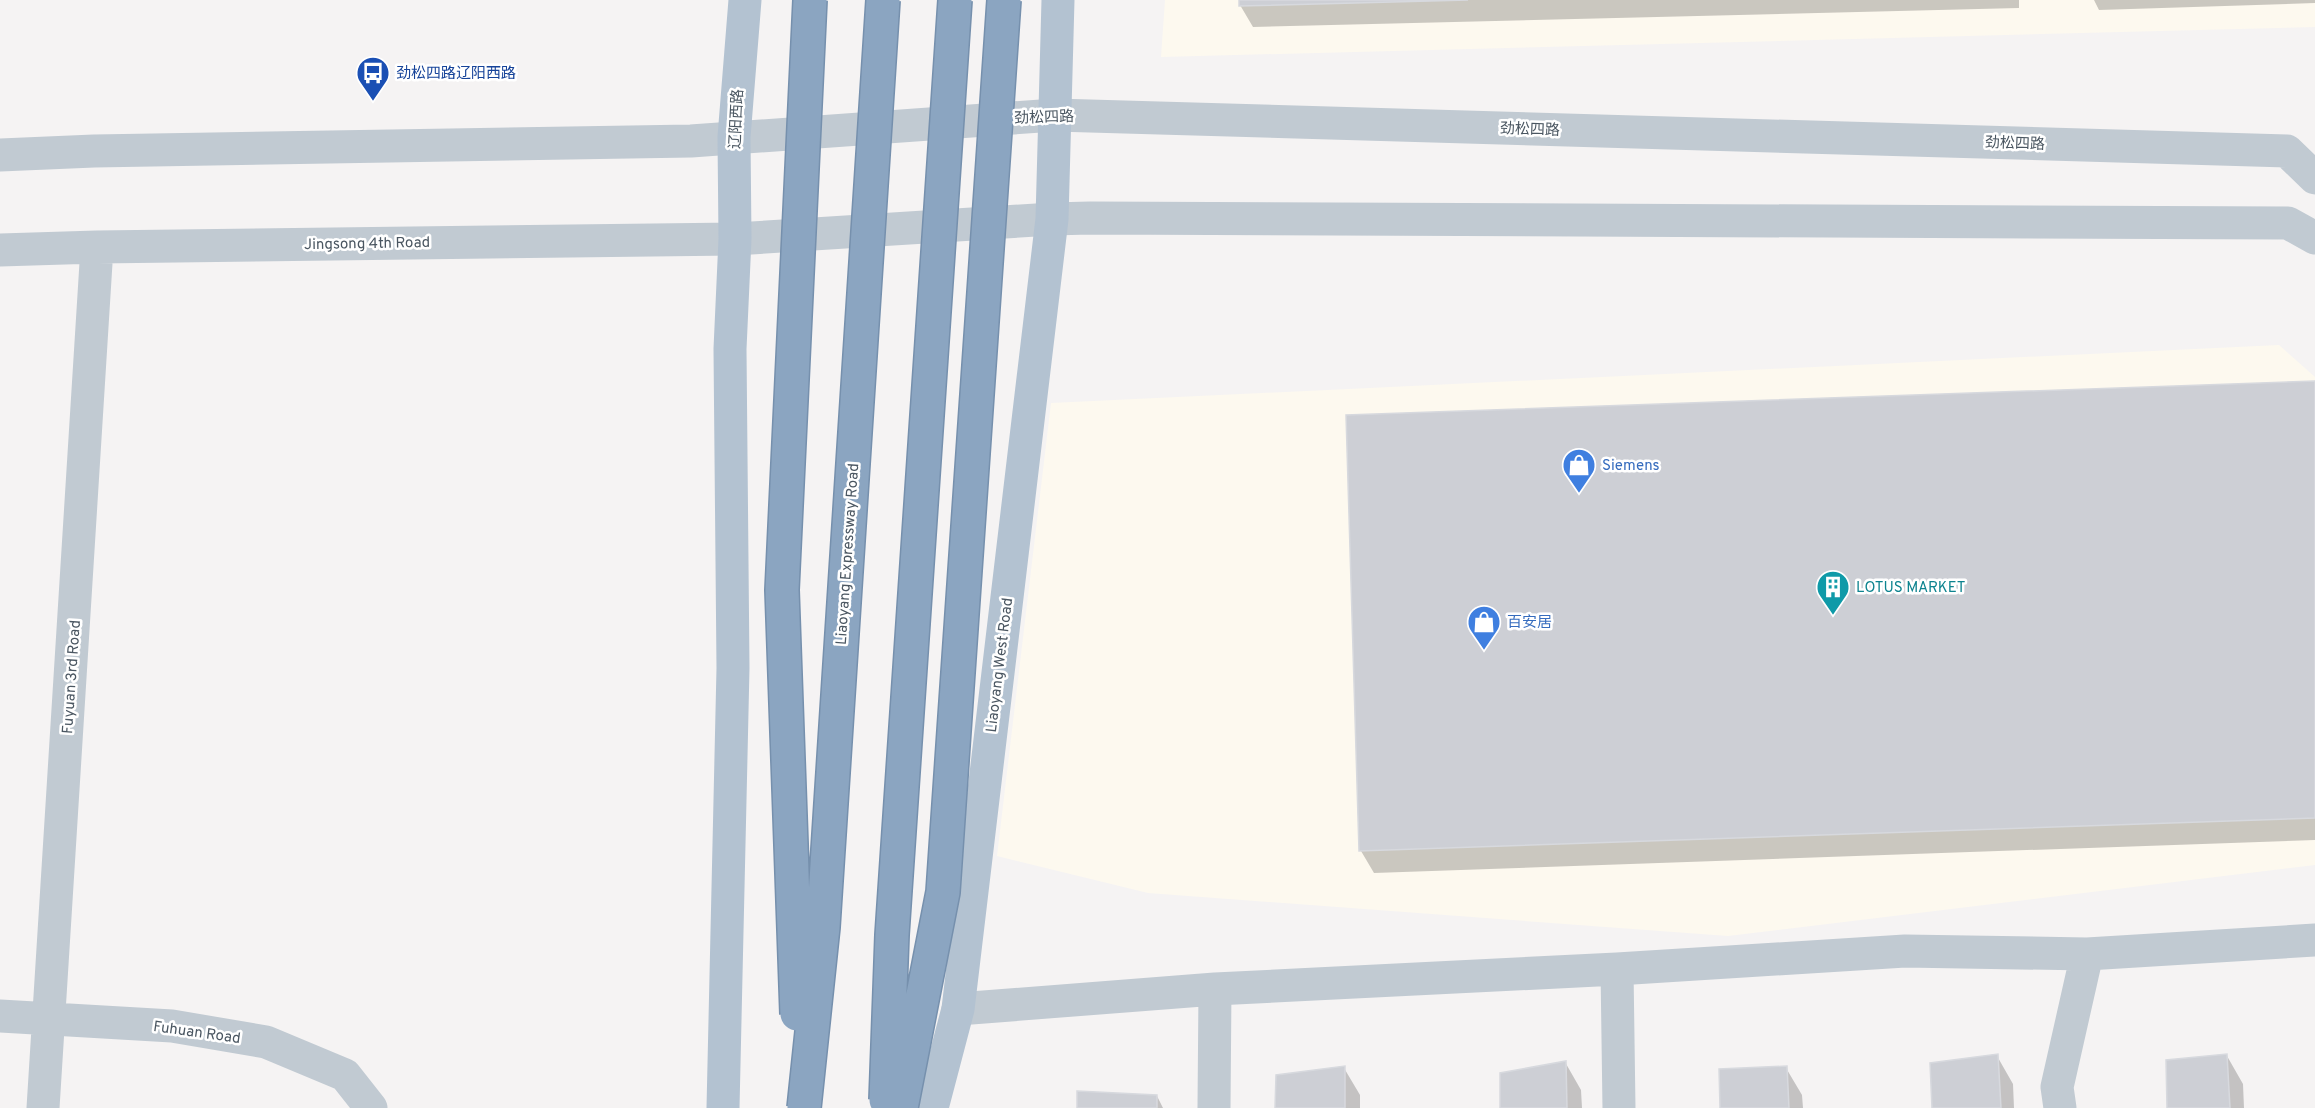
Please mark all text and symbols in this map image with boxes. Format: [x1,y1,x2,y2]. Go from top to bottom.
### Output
bus stop icon: 劲松四路辽阳西路 [355,55,391,102]
place label: 劲松四路辽阳西路 [396,65,516,84]
street label: 辽阳西路 [726,89,749,150]
street label: 劲松四路 [1014,108,1074,129]
street label: 劲松四路 [1500,120,1560,141]
street label: 劲松四路 [1985,134,2045,155]
street label: Jingsong 4th Road [304,234,430,255]
shop icon: Siemens [1561,447,1597,494]
place label: Siemens [1602,457,1660,476]
street label: Liaoyang Expressway Road [833,463,864,646]
building icon: LOTUS MARKET [1815,569,1851,616]
place label: LOTUS MARKET [1856,579,1965,598]
street label: Liaoyang West Road [983,597,1018,734]
shop icon: 百安居 [1466,604,1502,651]
place label: 百安居 [1507,614,1552,633]
street label: Fuyuan 3rd Road [59,619,86,735]
street label: Fuhuan Road [152,1018,242,1049]

